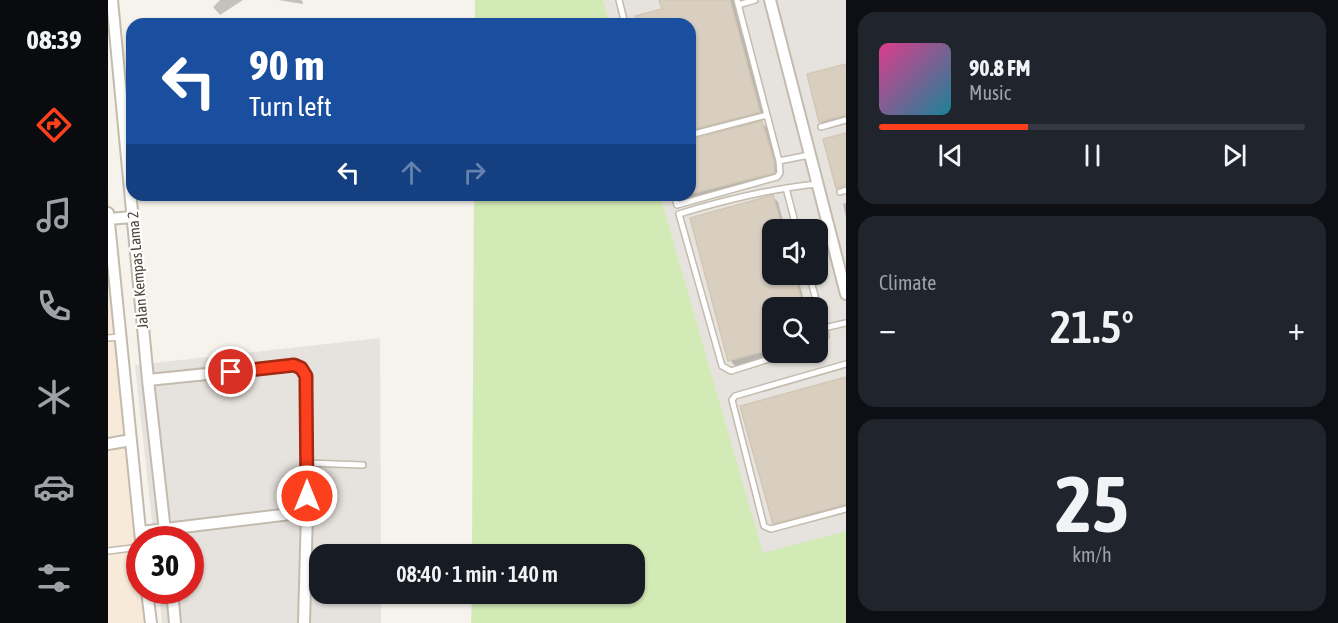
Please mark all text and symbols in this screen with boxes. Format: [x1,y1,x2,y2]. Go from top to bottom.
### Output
text: 08:39 [26,24,82,55]
text: 90 m [249,41,324,89]
icon: left [150,42,228,120]
text: 90.8 FM [969,55,1031,81]
text: Music [969,81,1011,104]
text: Turn left [249,91,332,122]
icon: directions [33,104,75,146]
icon: previous [934,139,967,172]
icon: pause [1076,139,1109,172]
icon: next [1218,139,1251,172]
icon: left [332,156,365,189]
icon: ahead [395,156,428,189]
icon: right [458,156,491,189]
icon: music [33,194,75,236]
street label: Jalan Kempas Lama 2 [124,211,151,329]
map controls [762,219,828,363]
button: sound [762,219,828,285]
text: Climate [879,271,936,294]
icon: phone [33,285,75,327]
button: search [762,297,828,363]
text: 21.5° [1050,301,1134,353]
text: − [879,309,896,347]
text: + [1288,309,1305,347]
pin [205,346,256,397]
icon: arrive [214,355,247,388]
icon: climate [33,376,75,418]
text: 25 [1055,459,1129,549]
position arrow [275,464,339,528]
icon: car [33,466,75,508]
speed limit sign: 30 [126,526,204,604]
text: km/h [1072,543,1112,566]
icon: filters [33,557,75,599]
text: 08:40 · 1 min · 140 m [396,561,558,587]

